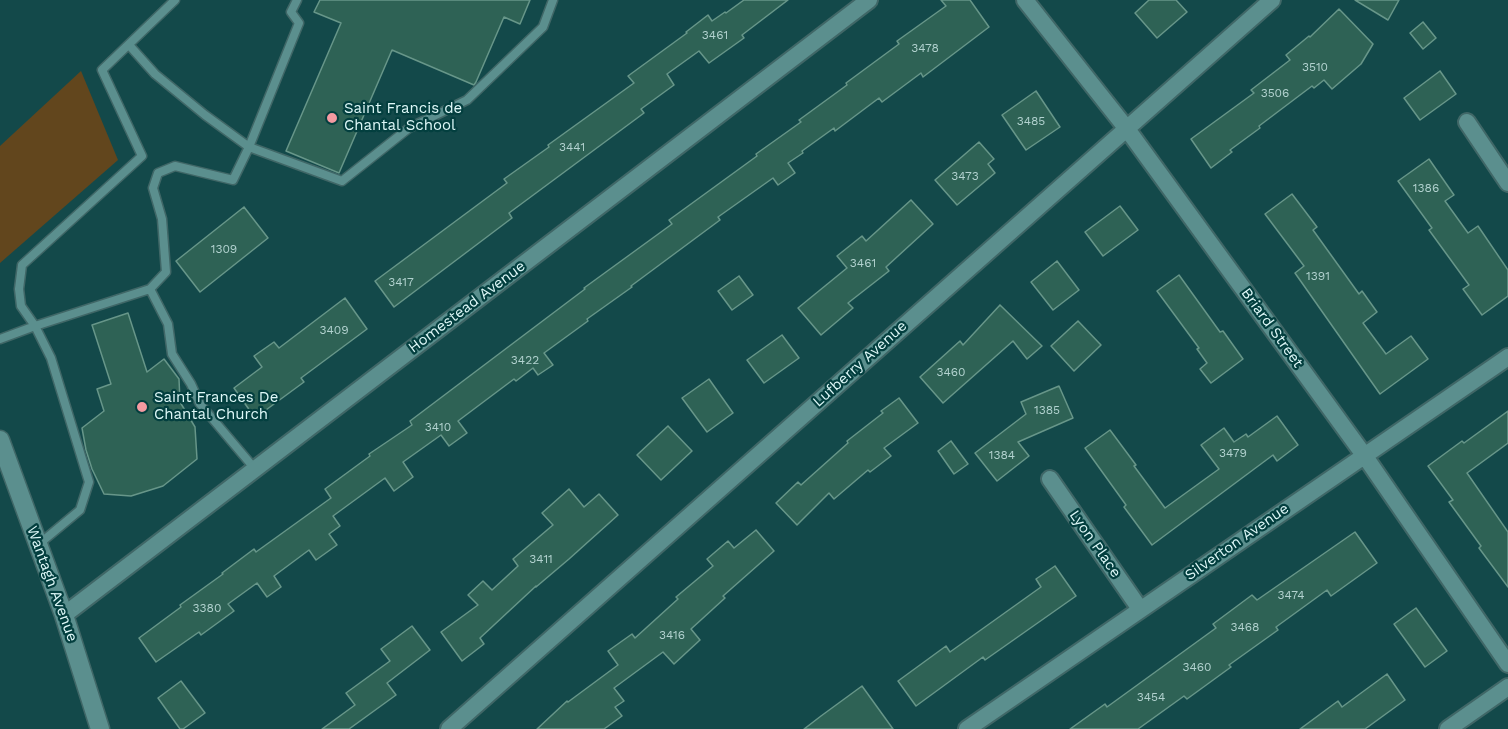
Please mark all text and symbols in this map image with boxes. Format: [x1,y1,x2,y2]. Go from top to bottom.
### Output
house number: 3461 [702,28,728,42]
house number: 3478 [911,41,939,55]
house number: 3510 [1302,60,1328,74]
house number: 3506 [1261,86,1289,100]
place label: Saint Francis de Chantal School [344,100,462,135]
marker: Saint Francis de Chantal School [325,111,339,125]
house number: 3485 [1017,114,1045,128]
house number: 3441 [559,140,585,154]
house number: 3473 [951,169,979,183]
house number: 1386 [1413,181,1439,195]
house number: 1309 [211,242,237,256]
house number: 3461 [850,256,876,270]
street label: Homestead Avenue [405,257,529,357]
house number: 1391 [1306,269,1330,283]
house number: 3417 [388,275,414,289]
street label: Briard Street [1237,285,1307,371]
street label: Lufberry Avenue [809,317,911,411]
house number: 3409 [319,323,349,337]
house number: 3422 [511,353,539,367]
house number: 3460 [936,365,966,379]
place label: Saint Frances De Chantal Church [154,389,278,424]
marker: Saint Frances De Chantal Church [135,400,149,414]
house number: 1385 [1034,403,1060,417]
house number: 3410 [425,420,451,434]
house number: 3479 [1219,446,1247,460]
house number: 1384 [989,448,1015,462]
street label: Silverton Avenue [1182,499,1292,585]
street label: Lyon Place [1065,507,1125,581]
street label: Wantagh Avenue [23,524,81,644]
house number: 3411 [529,552,553,566]
house number: 3474 [1278,588,1304,602]
house number: 3380 [193,601,221,615]
house number: 3468 [1230,620,1260,634]
house number: 3416 [659,628,685,642]
house number: 3460 [1182,660,1212,674]
house number: 3454 [1137,690,1165,704]

